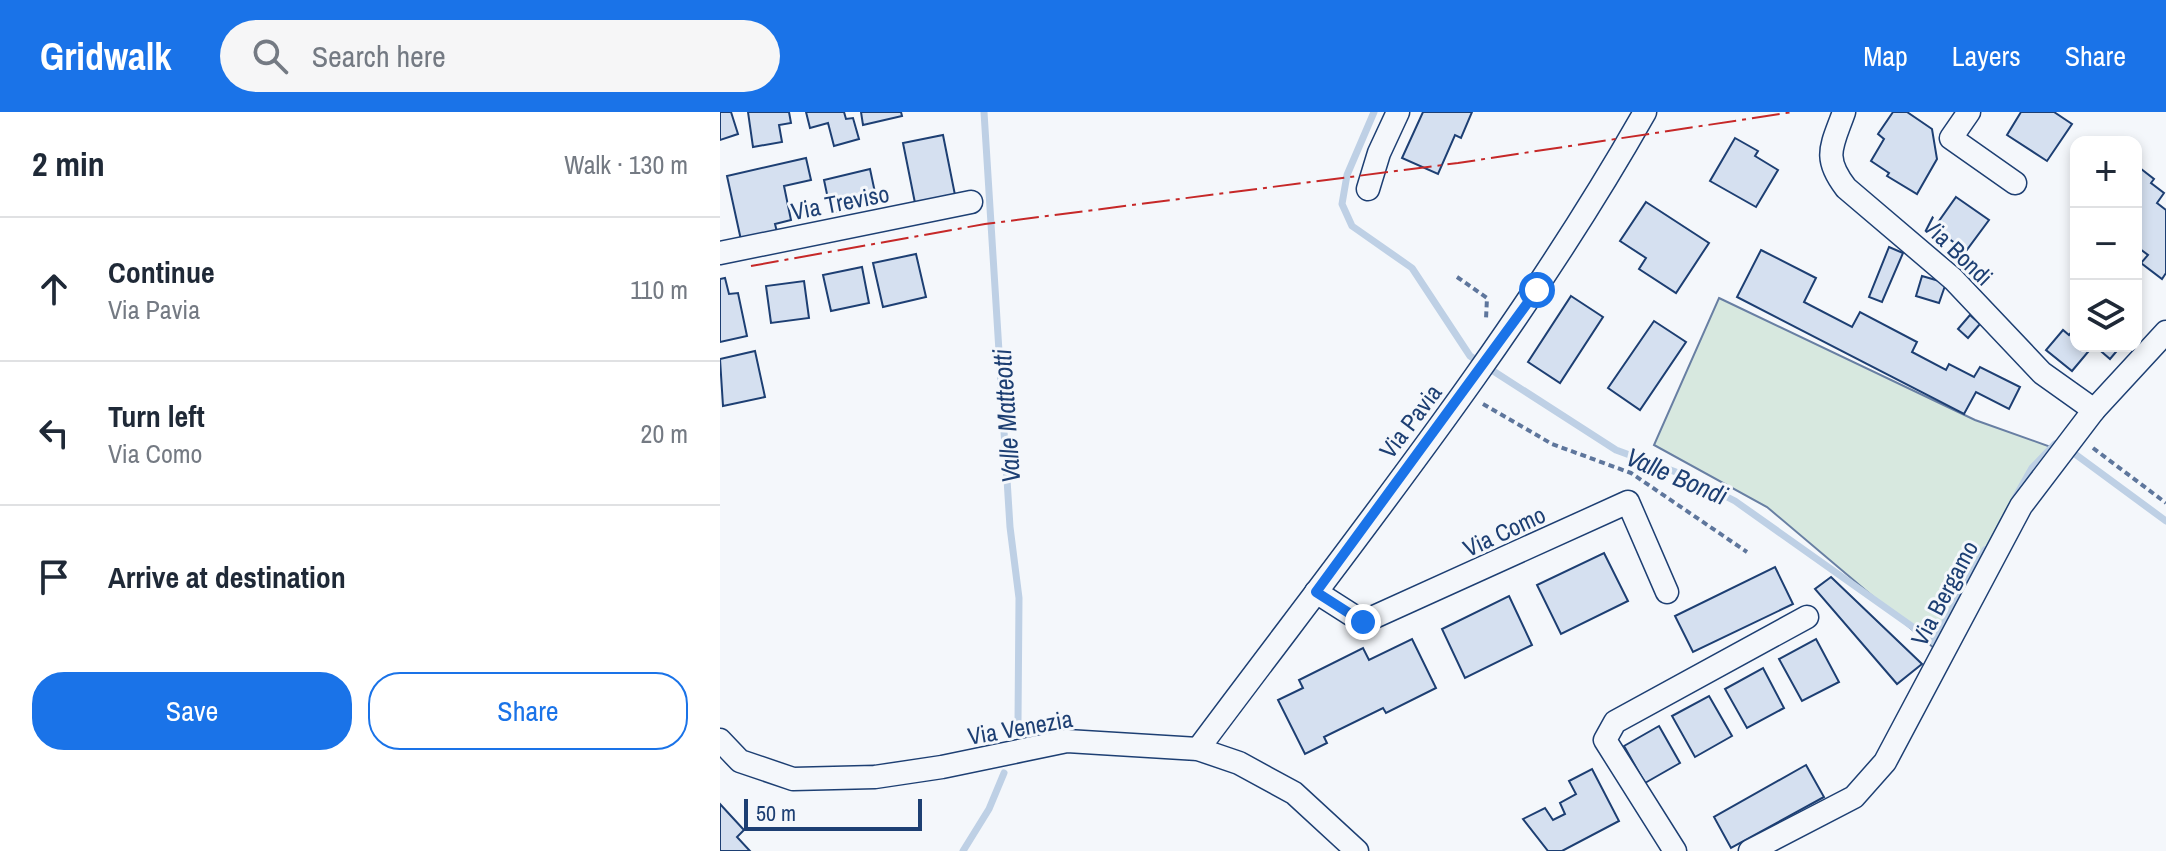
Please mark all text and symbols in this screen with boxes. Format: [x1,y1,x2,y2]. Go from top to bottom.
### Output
search box [220,20,780,92]
text: Gridwalk [40,31,172,82]
icon: search [248,34,292,78]
text: Search here [312,36,446,76]
text: Map [1863,37,1908,75]
text: Layers [1952,37,2021,75]
text: Share [2065,37,2126,75]
map controls [2070,136,2142,352]
button: + [2070,136,2142,208]
text: 2 min [32,141,105,187]
text: Walk · 130 m [564,147,688,182]
street label: Via Treviso [788,177,892,227]
button: − [2070,208,2142,280]
street label: Via Bondi [1916,210,2000,292]
text: Continue [108,252,215,292]
icon: ahead [32,267,76,311]
text: 110 m [630,272,688,307]
route start [1519,272,1555,308]
button: layers [2070,280,2142,352]
text: Via Pavia [108,292,200,327]
water label: Valle Matteotti [984,348,1028,484]
street label: Via Pavia [1372,377,1448,465]
text: Turn left [108,396,205,436]
icon: left [32,411,76,455]
text: 20 m [641,416,688,451]
text: Via Como [108,436,202,471]
water label: Valle Bondi [1621,439,1733,513]
street label: Via Como [1458,498,1550,564]
street label: Via Bergamo [1903,535,1985,651]
icon: arrive [32,555,76,599]
text: Arrive at destination [108,557,346,597]
route end [1345,604,1381,640]
button: Save [32,672,352,750]
button: Share [368,672,688,750]
street label: Via Venezia [965,702,1075,752]
scale bar [744,795,922,831]
text: 50 m [756,798,796,828]

